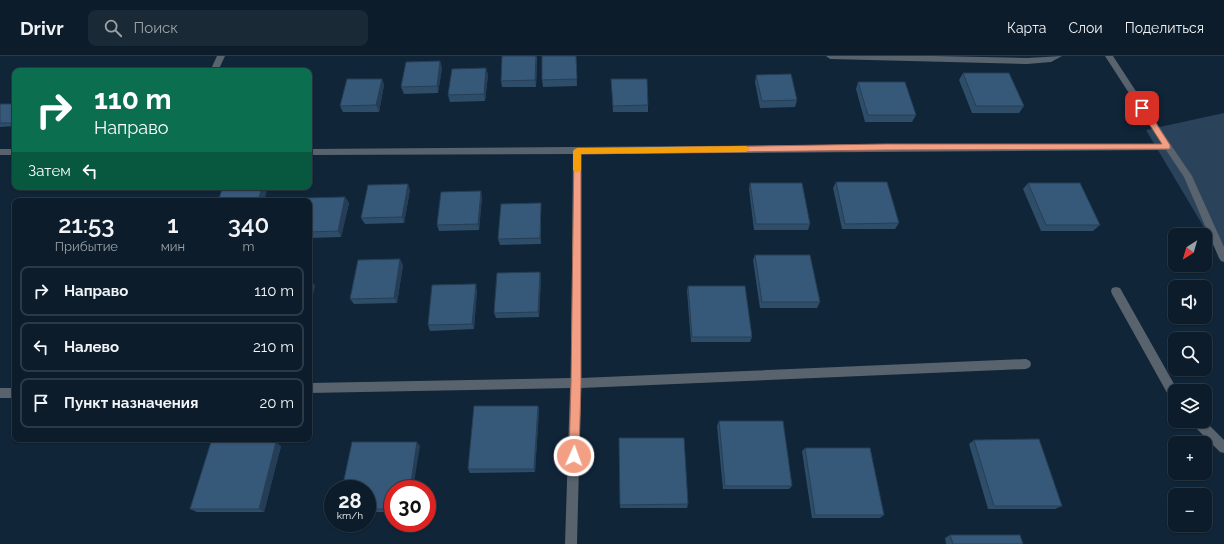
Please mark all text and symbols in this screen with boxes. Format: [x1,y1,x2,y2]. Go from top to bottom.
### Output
search box [88,10,368,46]
text: Drivr [20,17,64,39]
icon: search [102,17,124,39]
text: Поиск [134,19,178,37]
text: Карта [1007,20,1046,36]
text: Слои [1068,20,1103,36]
text: Поделиться [1125,20,1204,36]
text: 110 m [94,83,172,116]
icon: right [28,84,80,136]
pin [1125,91,1159,125]
icon: arrive [1131,97,1153,119]
text: Направо [94,117,168,138]
icon: left [79,160,101,182]
text: Затем [28,162,71,180]
text: 21:53 [58,210,114,239]
text: 1 [167,210,179,239]
text: 340 [228,210,269,239]
north arrow [1168,228,1212,272]
map controls [1168,228,1212,532]
text: Прибытие [55,239,118,254]
text: мин [161,239,185,254]
text: m [243,239,255,254]
icon: right [30,280,52,302]
button: sound [1168,280,1212,324]
text: Направо [64,282,128,300]
text: 110 m [254,282,294,300]
button: search [1168,332,1212,376]
icon: left [30,336,52,358]
text: Налево [64,338,119,356]
text: 210 m [253,338,294,356]
button: layers [1168,384,1212,428]
icon: arrive [30,392,52,414]
text: Пункт назначения [64,394,198,412]
text: 20 m [259,394,294,412]
position arrow [553,435,595,477]
button: + [1168,436,1212,480]
speed limit sign: 30 [384,480,436,532]
button: − [1168,488,1212,532]
text: 28 [338,489,362,513]
text: km/h [337,510,363,521]

